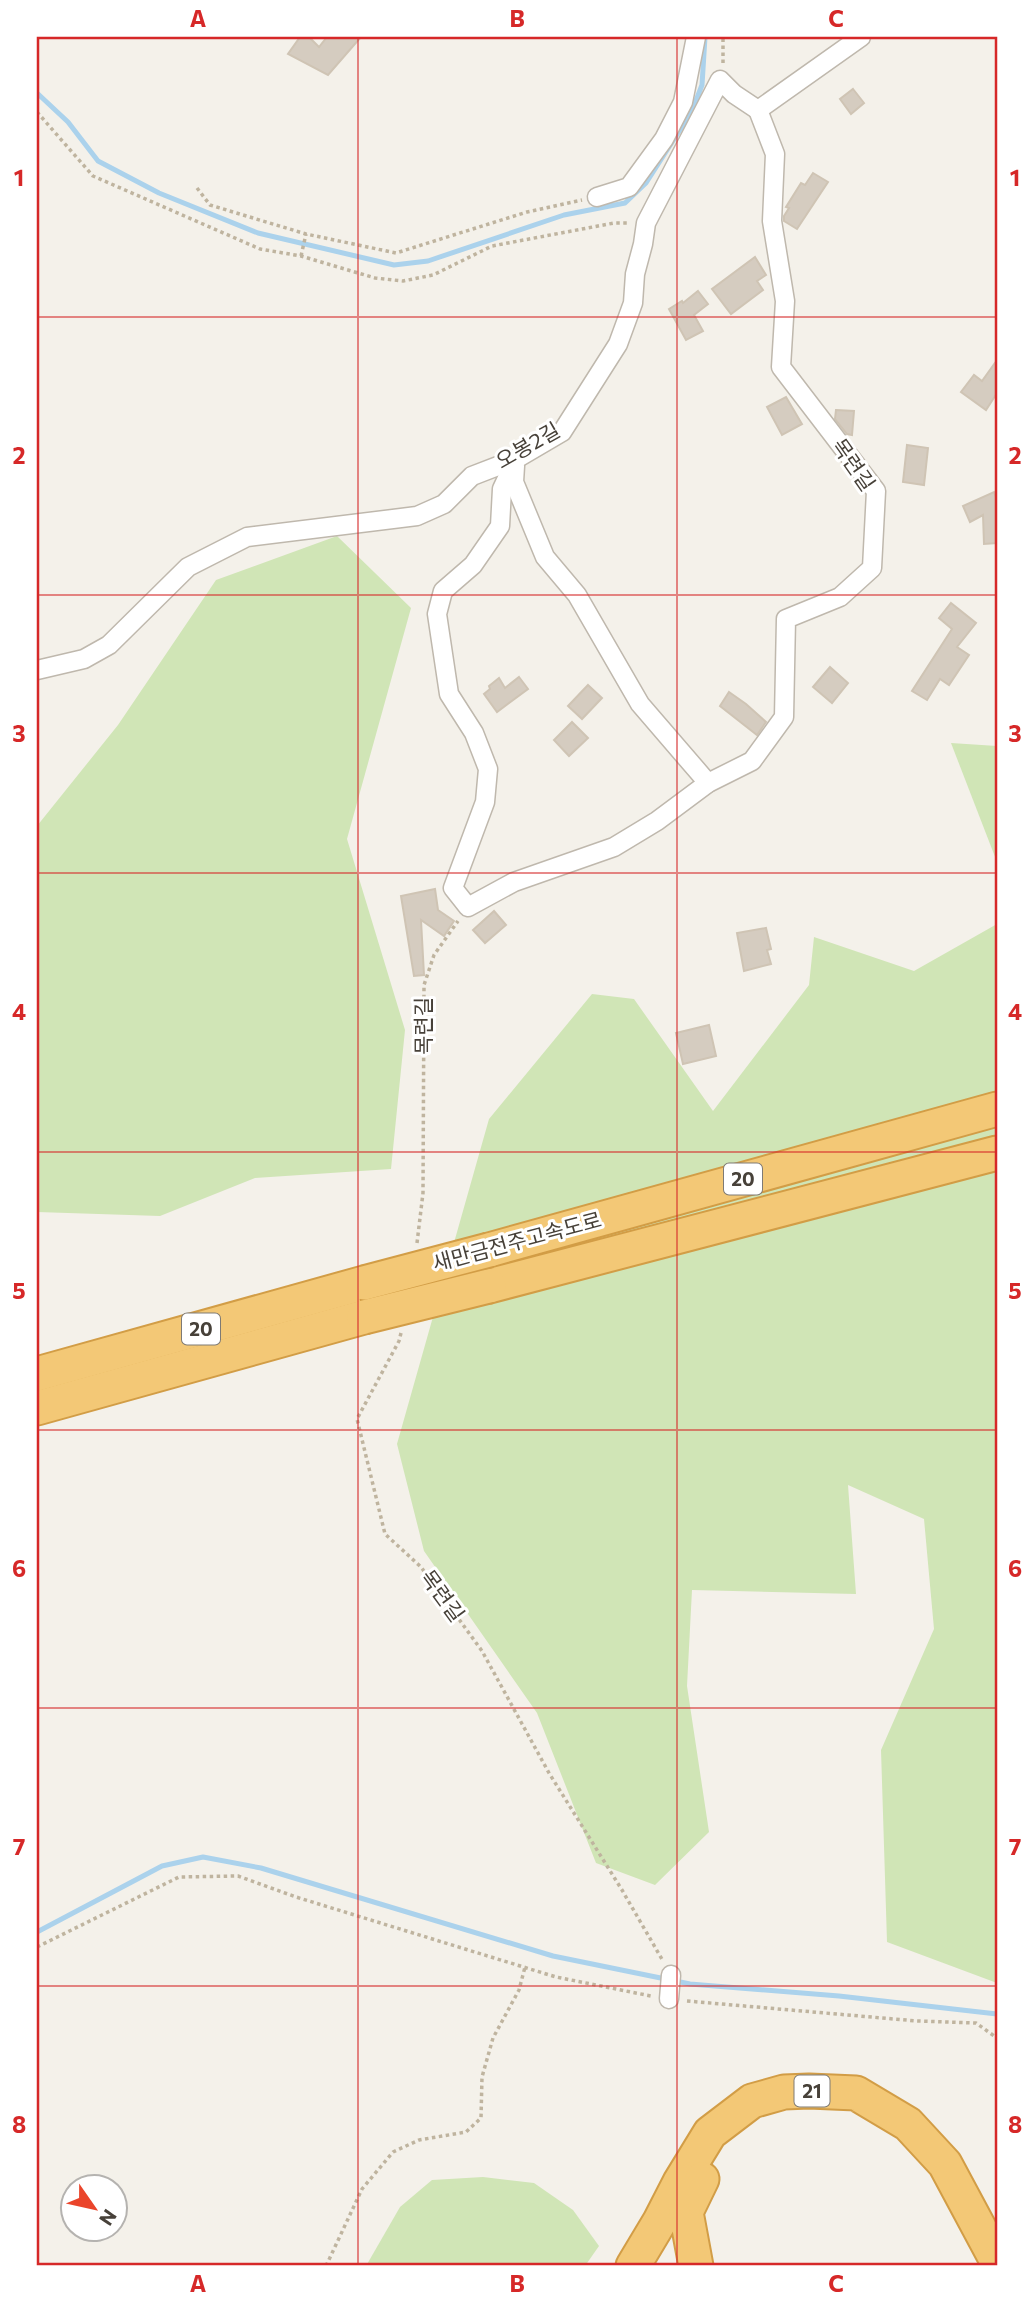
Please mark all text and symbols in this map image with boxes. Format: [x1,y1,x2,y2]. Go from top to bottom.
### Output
text: A [190,4,207,32]
text: B [509,4,525,32]
text: C [828,4,844,32]
text: 1 [14,163,24,191]
text: 1 [1010,163,1020,191]
street label: 오봉2길 [491,416,564,473]
street label: 목련길 [827,433,881,495]
text: 2 [12,441,26,469]
text: 2 [1008,441,1022,469]
text: 3 [12,719,26,747]
text: 3 [1008,719,1022,747]
text: 4 [12,997,26,1025]
street label: 목련길 [410,997,435,1055]
text: 4 [1008,997,1022,1025]
road number: 20 [724,1163,762,1194]
street label: 새만금전주고속도로 [429,1206,604,1275]
text: 5 [12,1276,26,1304]
text: 5 [1008,1276,1022,1304]
road number: 20 [182,1314,220,1344]
text: 6 [12,1554,26,1582]
text: 6 [1008,1554,1022,1582]
street label: 목련길 [416,1564,470,1626]
text: 7 [13,1832,25,1860]
text: 7 [1009,1832,1021,1860]
road number: 21 [794,2076,830,2106]
text: 8 [12,2110,26,2138]
text: 8 [1008,2110,1022,2138]
north arrow [60,2174,130,2244]
text: N [95,2205,122,2230]
text: A [190,2269,207,2297]
text: B [509,2269,525,2297]
text: C [828,2269,844,2297]

